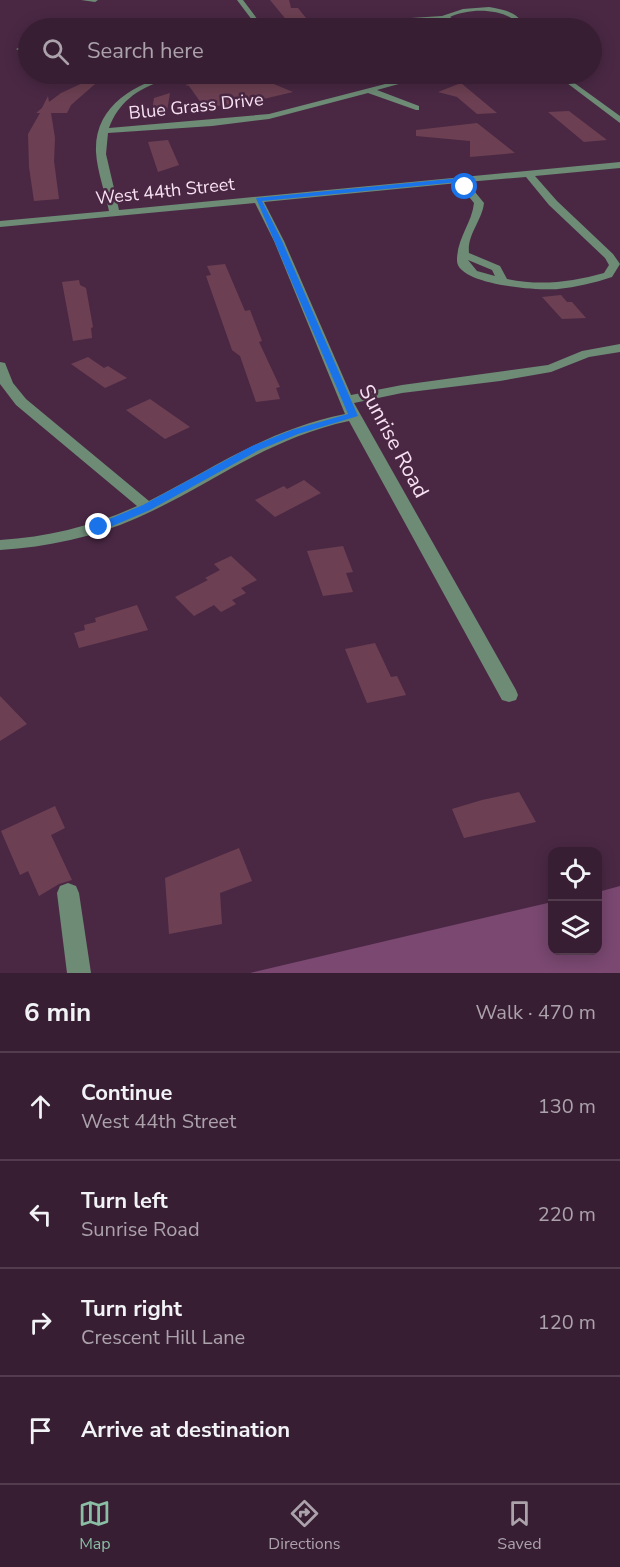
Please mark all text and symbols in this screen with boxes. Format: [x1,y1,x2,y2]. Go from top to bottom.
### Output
search box [18,18,602,84]
icon: search [39,35,72,68]
text: Search here [87,36,204,66]
street label: Blue Grass Drive [127,87,265,125]
street label: West 44th Street [94,172,236,210]
route start [451,173,477,199]
street label: Sunrise Road [352,379,436,503]
route end [85,513,111,539]
map controls [548,847,602,955]
button: locate [548,847,602,901]
button: layers [548,901,602,955]
text: 6 min [24,995,91,1030]
text: Walk · 470 m [476,999,596,1026]
text: Continue [81,1078,172,1108]
icon: ahead [24,1090,57,1123]
text: 130 m [538,1093,596,1120]
text: West 44th Street [81,1108,236,1135]
text: Turn left [81,1186,168,1216]
icon: left [24,1198,57,1231]
text: 220 m [538,1201,596,1228]
text: Sunrise Road [81,1216,200,1243]
text: Turn right [81,1294,182,1324]
icon: right [24,1306,57,1339]
text: 120 m [538,1309,596,1336]
text: Crescent Hill Lane [81,1324,245,1351]
icon: arrive [24,1414,57,1447]
text: Arrive at destination [81,1415,290,1445]
tab: Map [78,1497,111,1555]
tab: Directions [268,1497,340,1555]
tab: Saved [497,1497,542,1555]

